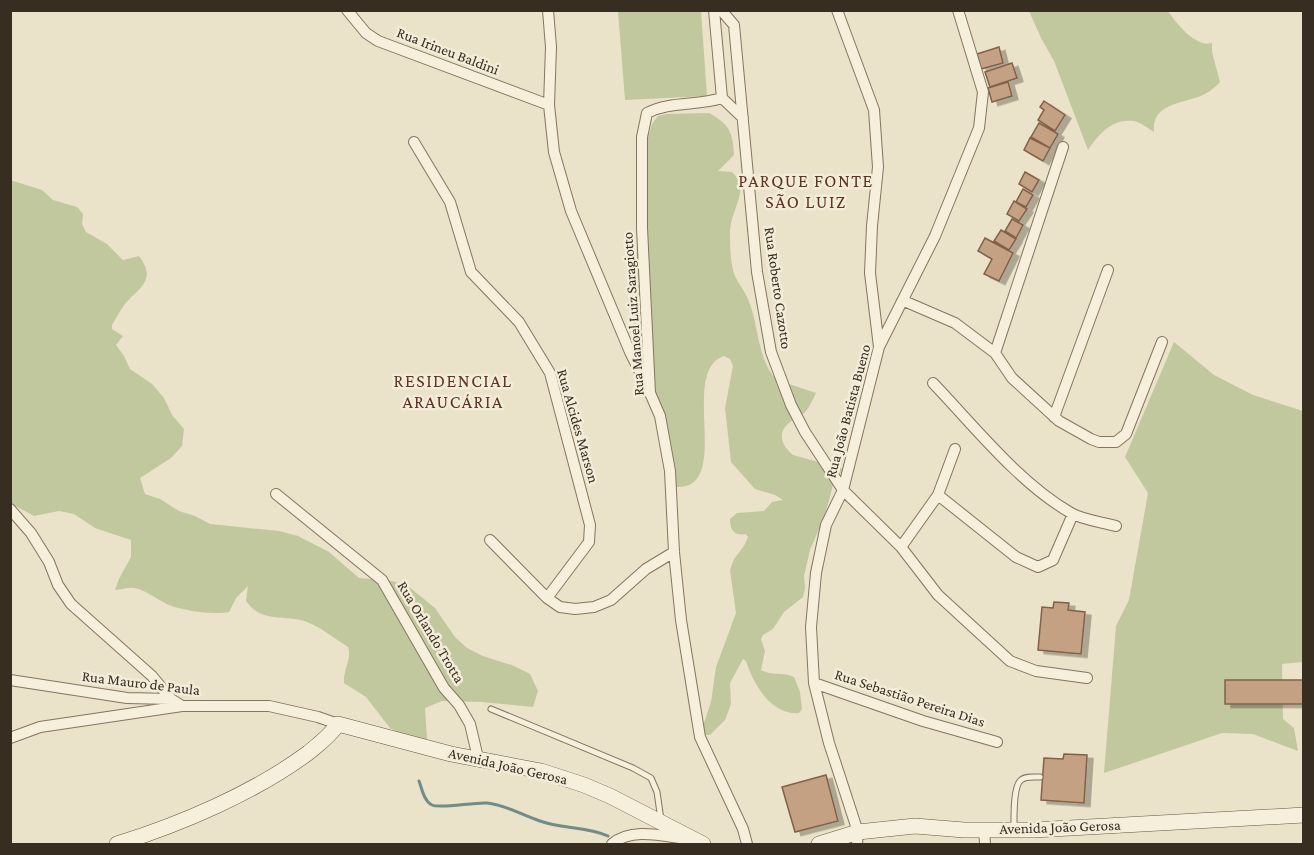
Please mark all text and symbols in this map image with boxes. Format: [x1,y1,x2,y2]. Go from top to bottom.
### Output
street label: Rua Irineu Baldini [395,24,501,78]
district label: PARQUE FONTE SÃO LUIZ [738,171,874,212]
street label: Rua Roberto Cazotto [762,226,794,350]
street label: Rua Manoel Luiz Saragiotto [619,231,648,397]
street label: Rua João Batista Bueno [822,342,875,480]
street label: Rua Alcides Marson [554,367,602,485]
district label: RESIDENCIAL ARAUCÁRIA [394,371,513,412]
street label: Rua Orlando Trotta [394,578,468,686]
street label: Rua Sebastião Pereira Dias [833,666,987,730]
street label: Rua Mauro de Paula [81,668,201,698]
street label: Avenida João Gerosa [447,745,569,788]
street label: Avenida João Gerosa [999,817,1121,838]

